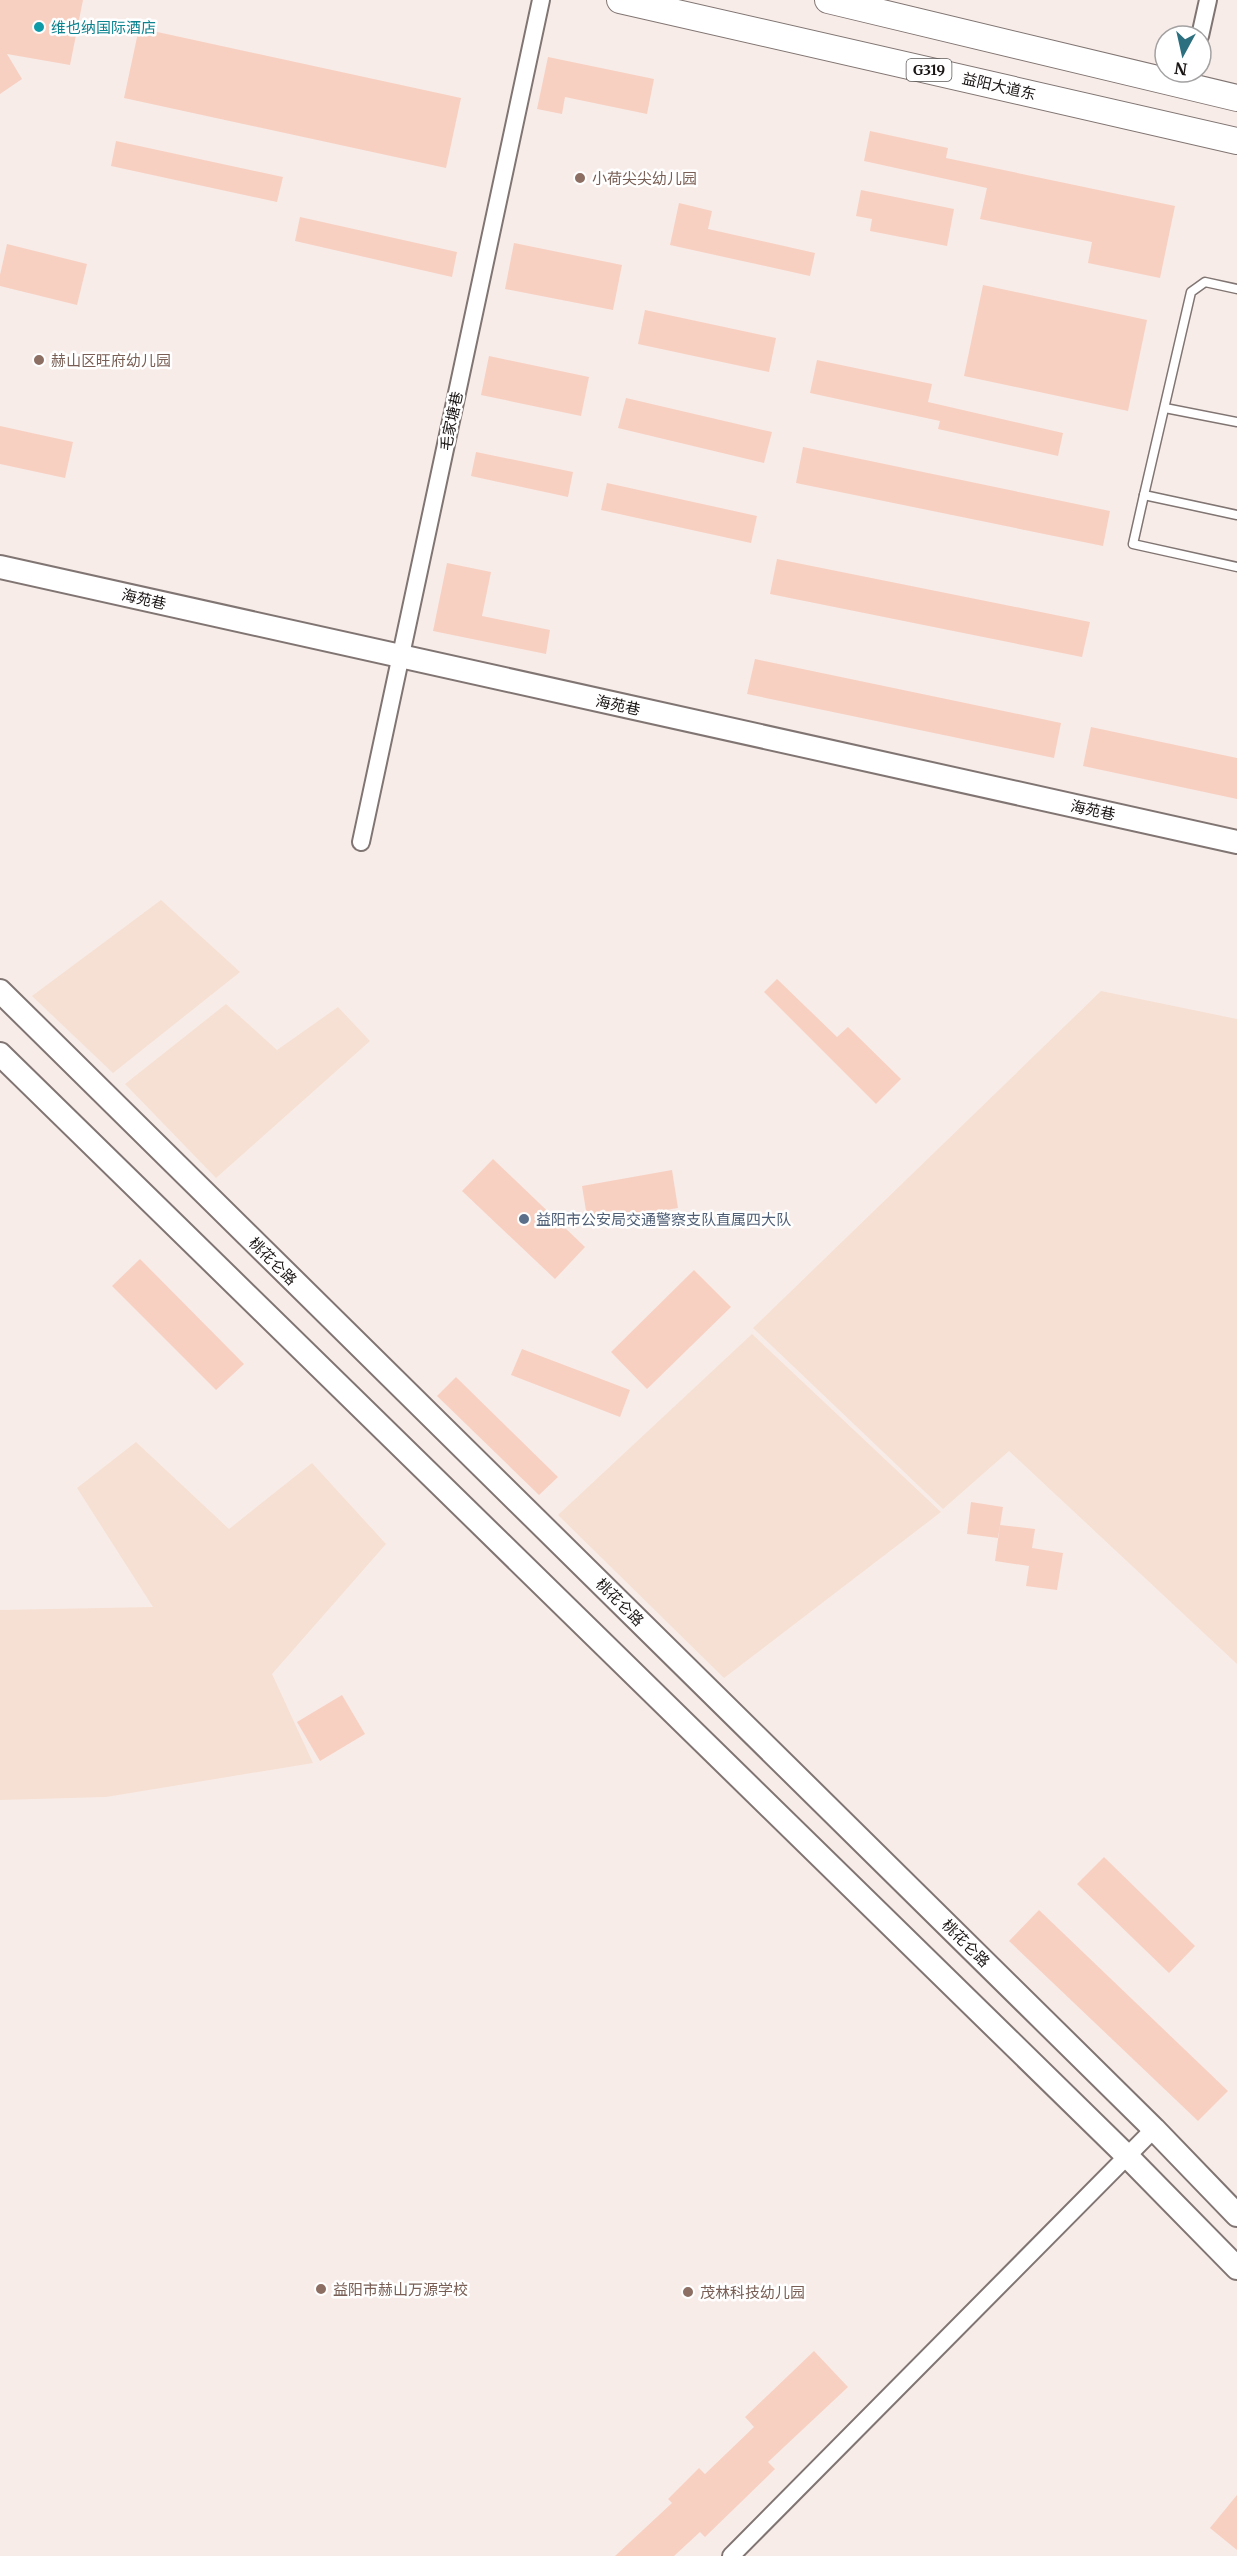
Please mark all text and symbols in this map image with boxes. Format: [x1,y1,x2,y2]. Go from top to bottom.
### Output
place label: 维也纳国际酒店 [51,18,156,37]
marker: 维也纳国际酒店 [32,20,46,34]
north arrow [1153,24,1213,84]
text: N [1173,58,1189,80]
road number: G319 [906,59,952,81]
street label: 益阳大道东 [960,68,1038,104]
place label: 小荷尖尖幼儿园 [592,169,697,188]
marker: 小荷尖尖幼儿园 [573,171,587,185]
place label: 赫山区旺府幼儿园 [51,351,171,370]
marker: 赫山区旺府幼儿园 [32,353,46,367]
street label: 毛家塘巷 [435,390,467,452]
street label: 海苑巷 [120,585,168,613]
street label: 海苑巷 [594,691,642,719]
street label: 海苑巷 [1069,796,1117,824]
place label: 益阳市公安局交通警察支队直属四大队 [536,1210,791,1229]
marker: 益阳市公安局交通警察支队直属四大队 [517,1212,531,1226]
street label: 桃花仑路 [245,1233,301,1289]
street label: 桃花仑路 [592,1574,648,1630]
street label: 桃花仑路 [938,1915,994,1971]
place label: 益阳市赫山万源学校 [333,2280,468,2299]
marker: 益阳市赫山万源学校 [314,2282,328,2296]
place label: 茂林科技幼儿园 [700,2283,805,2302]
marker: 茂林科技幼儿园 [681,2285,695,2299]

